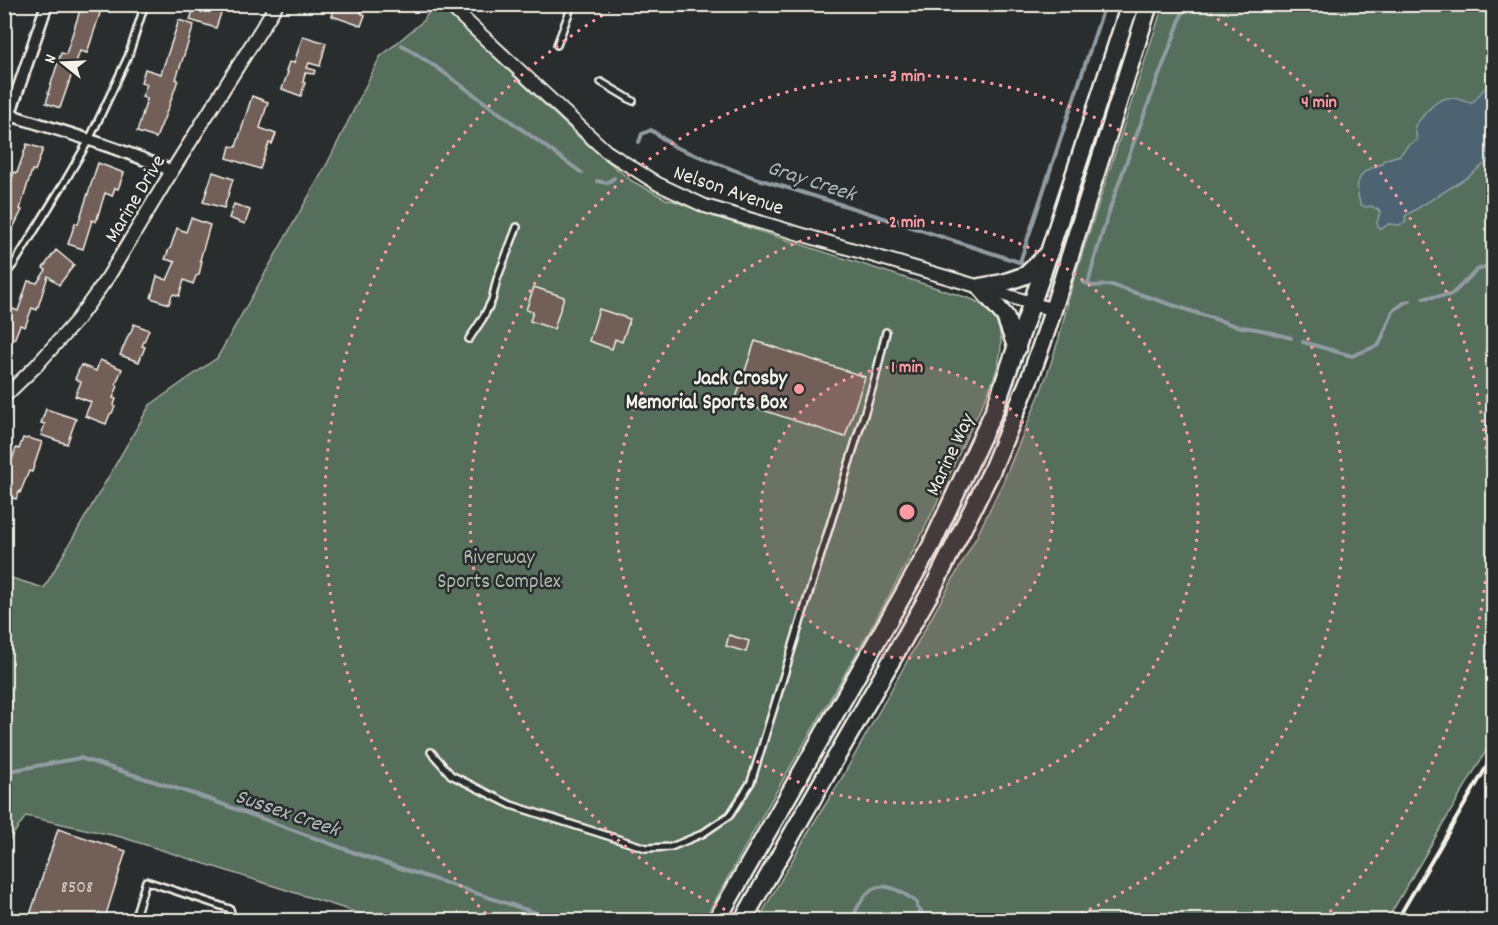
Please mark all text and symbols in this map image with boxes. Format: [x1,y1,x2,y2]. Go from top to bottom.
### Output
north arrow [33,33,93,93]
text: N [39,52,63,66]
text: 3 min [889,65,925,90]
text: 4 min [1301,91,1337,116]
street label: Marine Drive [98,150,175,249]
water label: Gray Creek [763,154,861,212]
street label: Nelson Avenue [669,159,787,225]
text: 2 min [889,211,925,236]
text: 1 min [891,356,923,381]
place label: Jack Crosby Memorial Sports Box [626,365,788,419]
marker: Jack Crosby Memorial Sports Box [792,382,806,396]
street label: Marine Way [920,409,984,501]
centre of rings [897,502,917,522]
park label: Riverway Sports Complex [437,544,561,598]
water label: Sussex Creek [231,782,345,847]
house number: 8508 [61,876,93,901]

